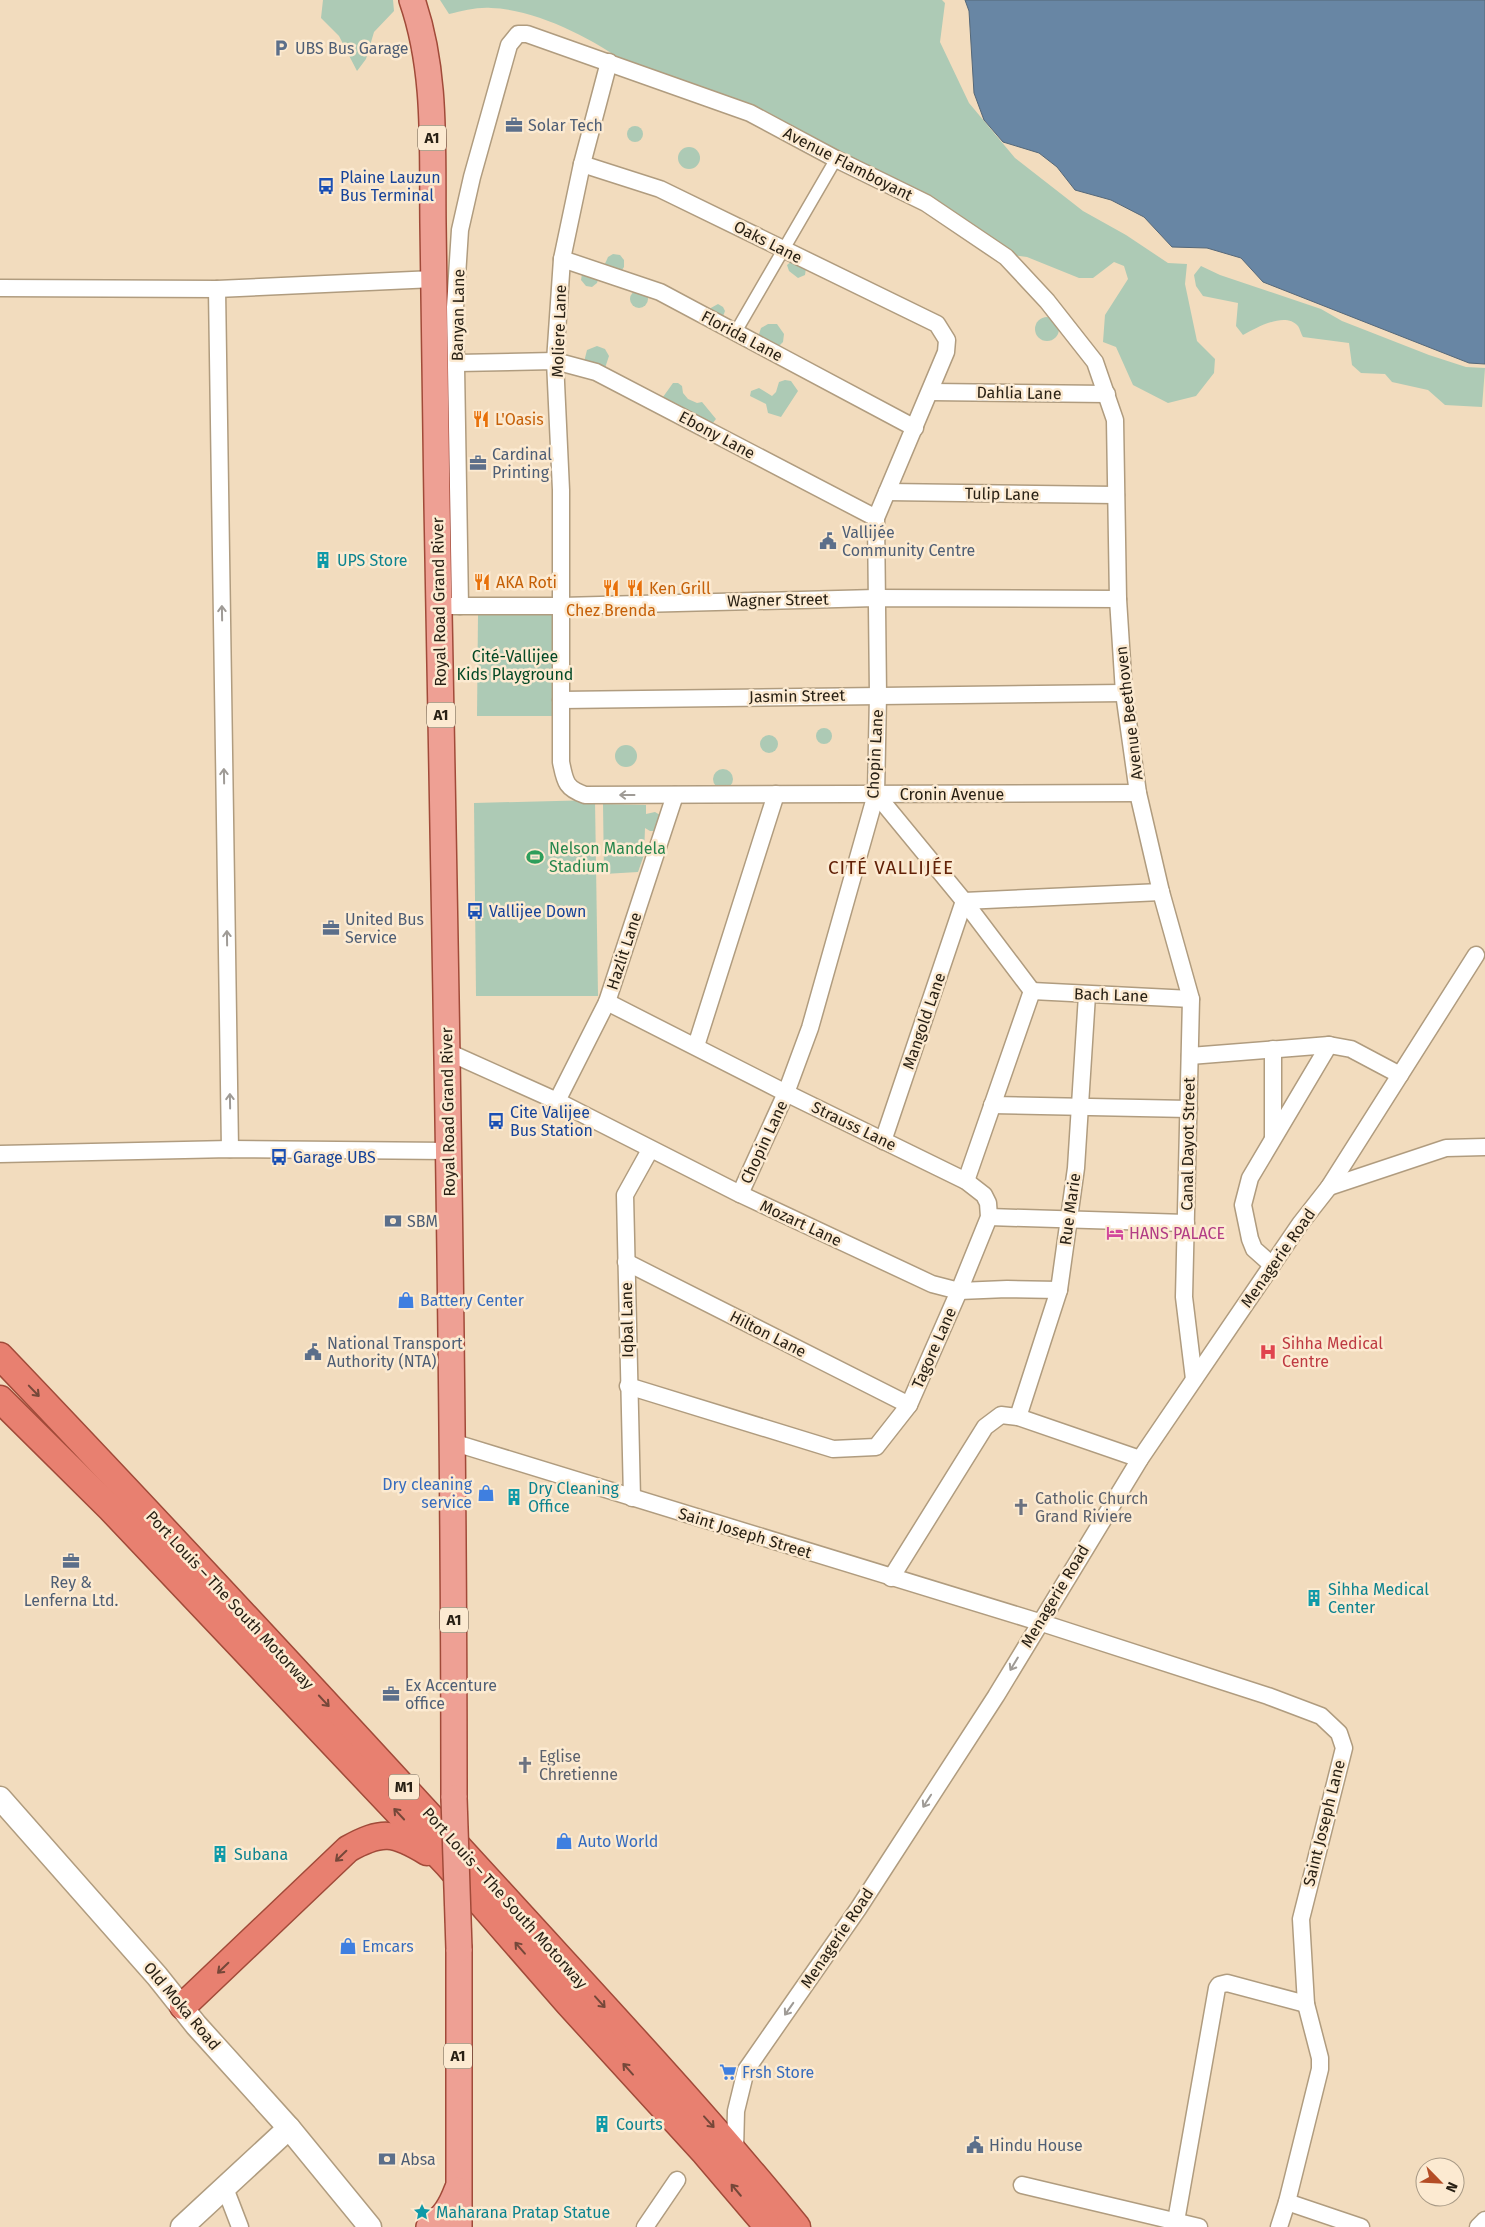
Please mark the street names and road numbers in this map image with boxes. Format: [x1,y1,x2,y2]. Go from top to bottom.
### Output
street label: Avenue Flamboyant [780,123,916,205]
road number: A1 [418,126,446,150]
street label: Oaks Lane [731,217,805,267]
street label: Banyan Lane [448,269,468,361]
street label: Moliere Lane [548,284,570,378]
street label: Florida Lane [698,307,786,365]
street label: Dahlia Lane [976,383,1062,403]
street label: Ebony Lane [676,407,758,463]
street label: Tulip Lane [965,484,1039,504]
street label: Royal Road Grand River [428,516,450,687]
street label: Wagner Street [727,590,829,610]
street label: Avenue Beethoven [1111,645,1147,781]
street label: Jasmin Street [749,686,845,706]
road number: A1 [427,702,455,728]
street label: Chopin Lane [863,709,887,799]
street label: Cronin Avenue [900,785,1004,804]
street label: Hazlit Lane [603,910,645,992]
street label: Mangold Lane [899,970,949,1072]
street label: Bach Lane [1074,984,1148,1006]
street label: Royal Road Grand River [437,1026,459,1197]
street label: Canal Dayot Street [1177,1077,1199,1211]
street label: Chopin Lane [736,1097,792,1187]
street label: Strauss Lane [809,1097,899,1155]
street label: Rue Marie [1056,1172,1084,1246]
street label: Mozart Lane [757,1196,845,1250]
street label: Menagerie Road [1237,1205,1319,1311]
street label: Iqbal Lane [617,1282,637,1358]
street label: Tagore Lane [908,1305,960,1391]
street label: Hilton Lane [727,1307,809,1361]
street label: Saint Joseph Street [676,1504,814,1562]
street label: Port Louis – The South Motorway [142,1507,318,1693]
street label: Menagerie Road [1017,1541,1093,1651]
road number: A1 [440,1608,468,1632]
street label: Saint Joseph Lane [1299,1758,1349,1888]
road number: M1 [389,1774,419,1800]
street label: Port Louis – The South Motorway [419,1804,592,1993]
street label: Menagerie Road [797,1884,877,1992]
street label: Old Moka Road [140,1958,224,2054]
road number: A1 [444,2044,472,2068]

